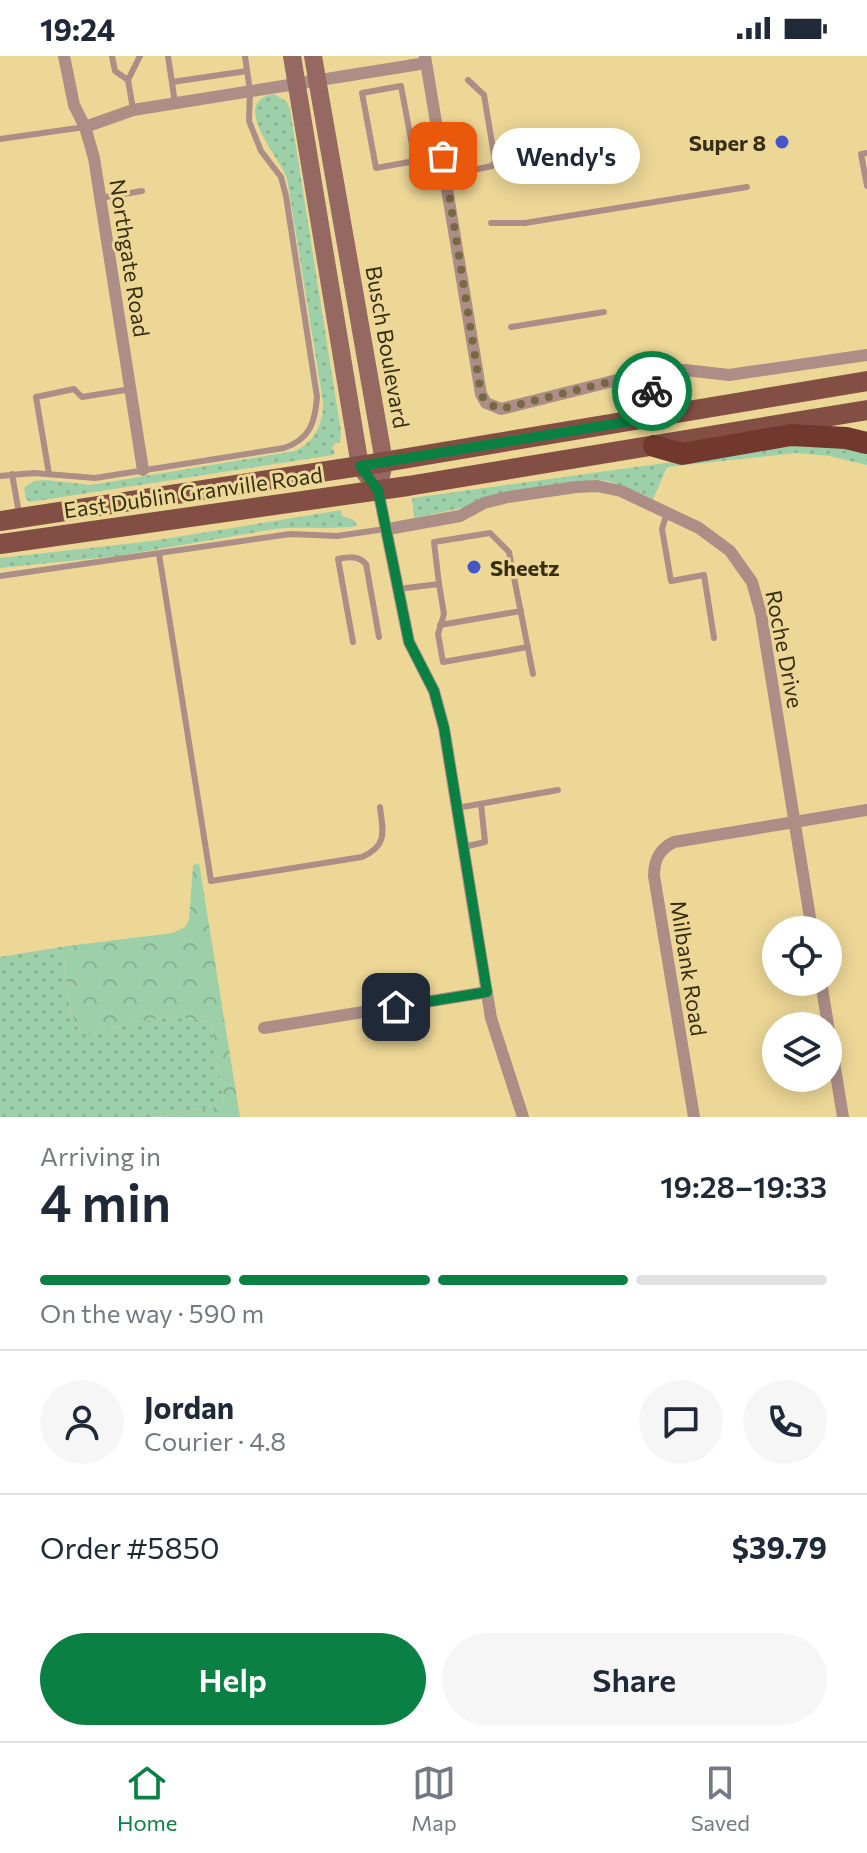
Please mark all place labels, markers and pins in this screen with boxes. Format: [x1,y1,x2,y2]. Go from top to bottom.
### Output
pin [409,122,477,190]
callout: Wendy's [491,128,639,184]
place label: Super 8 [689,129,766,156]
marker: Super 8 [773,133,791,151]
place label: Sheetz [490,554,560,581]
marker: Sheetz [465,558,483,576]
pin [362,973,430,1041]

